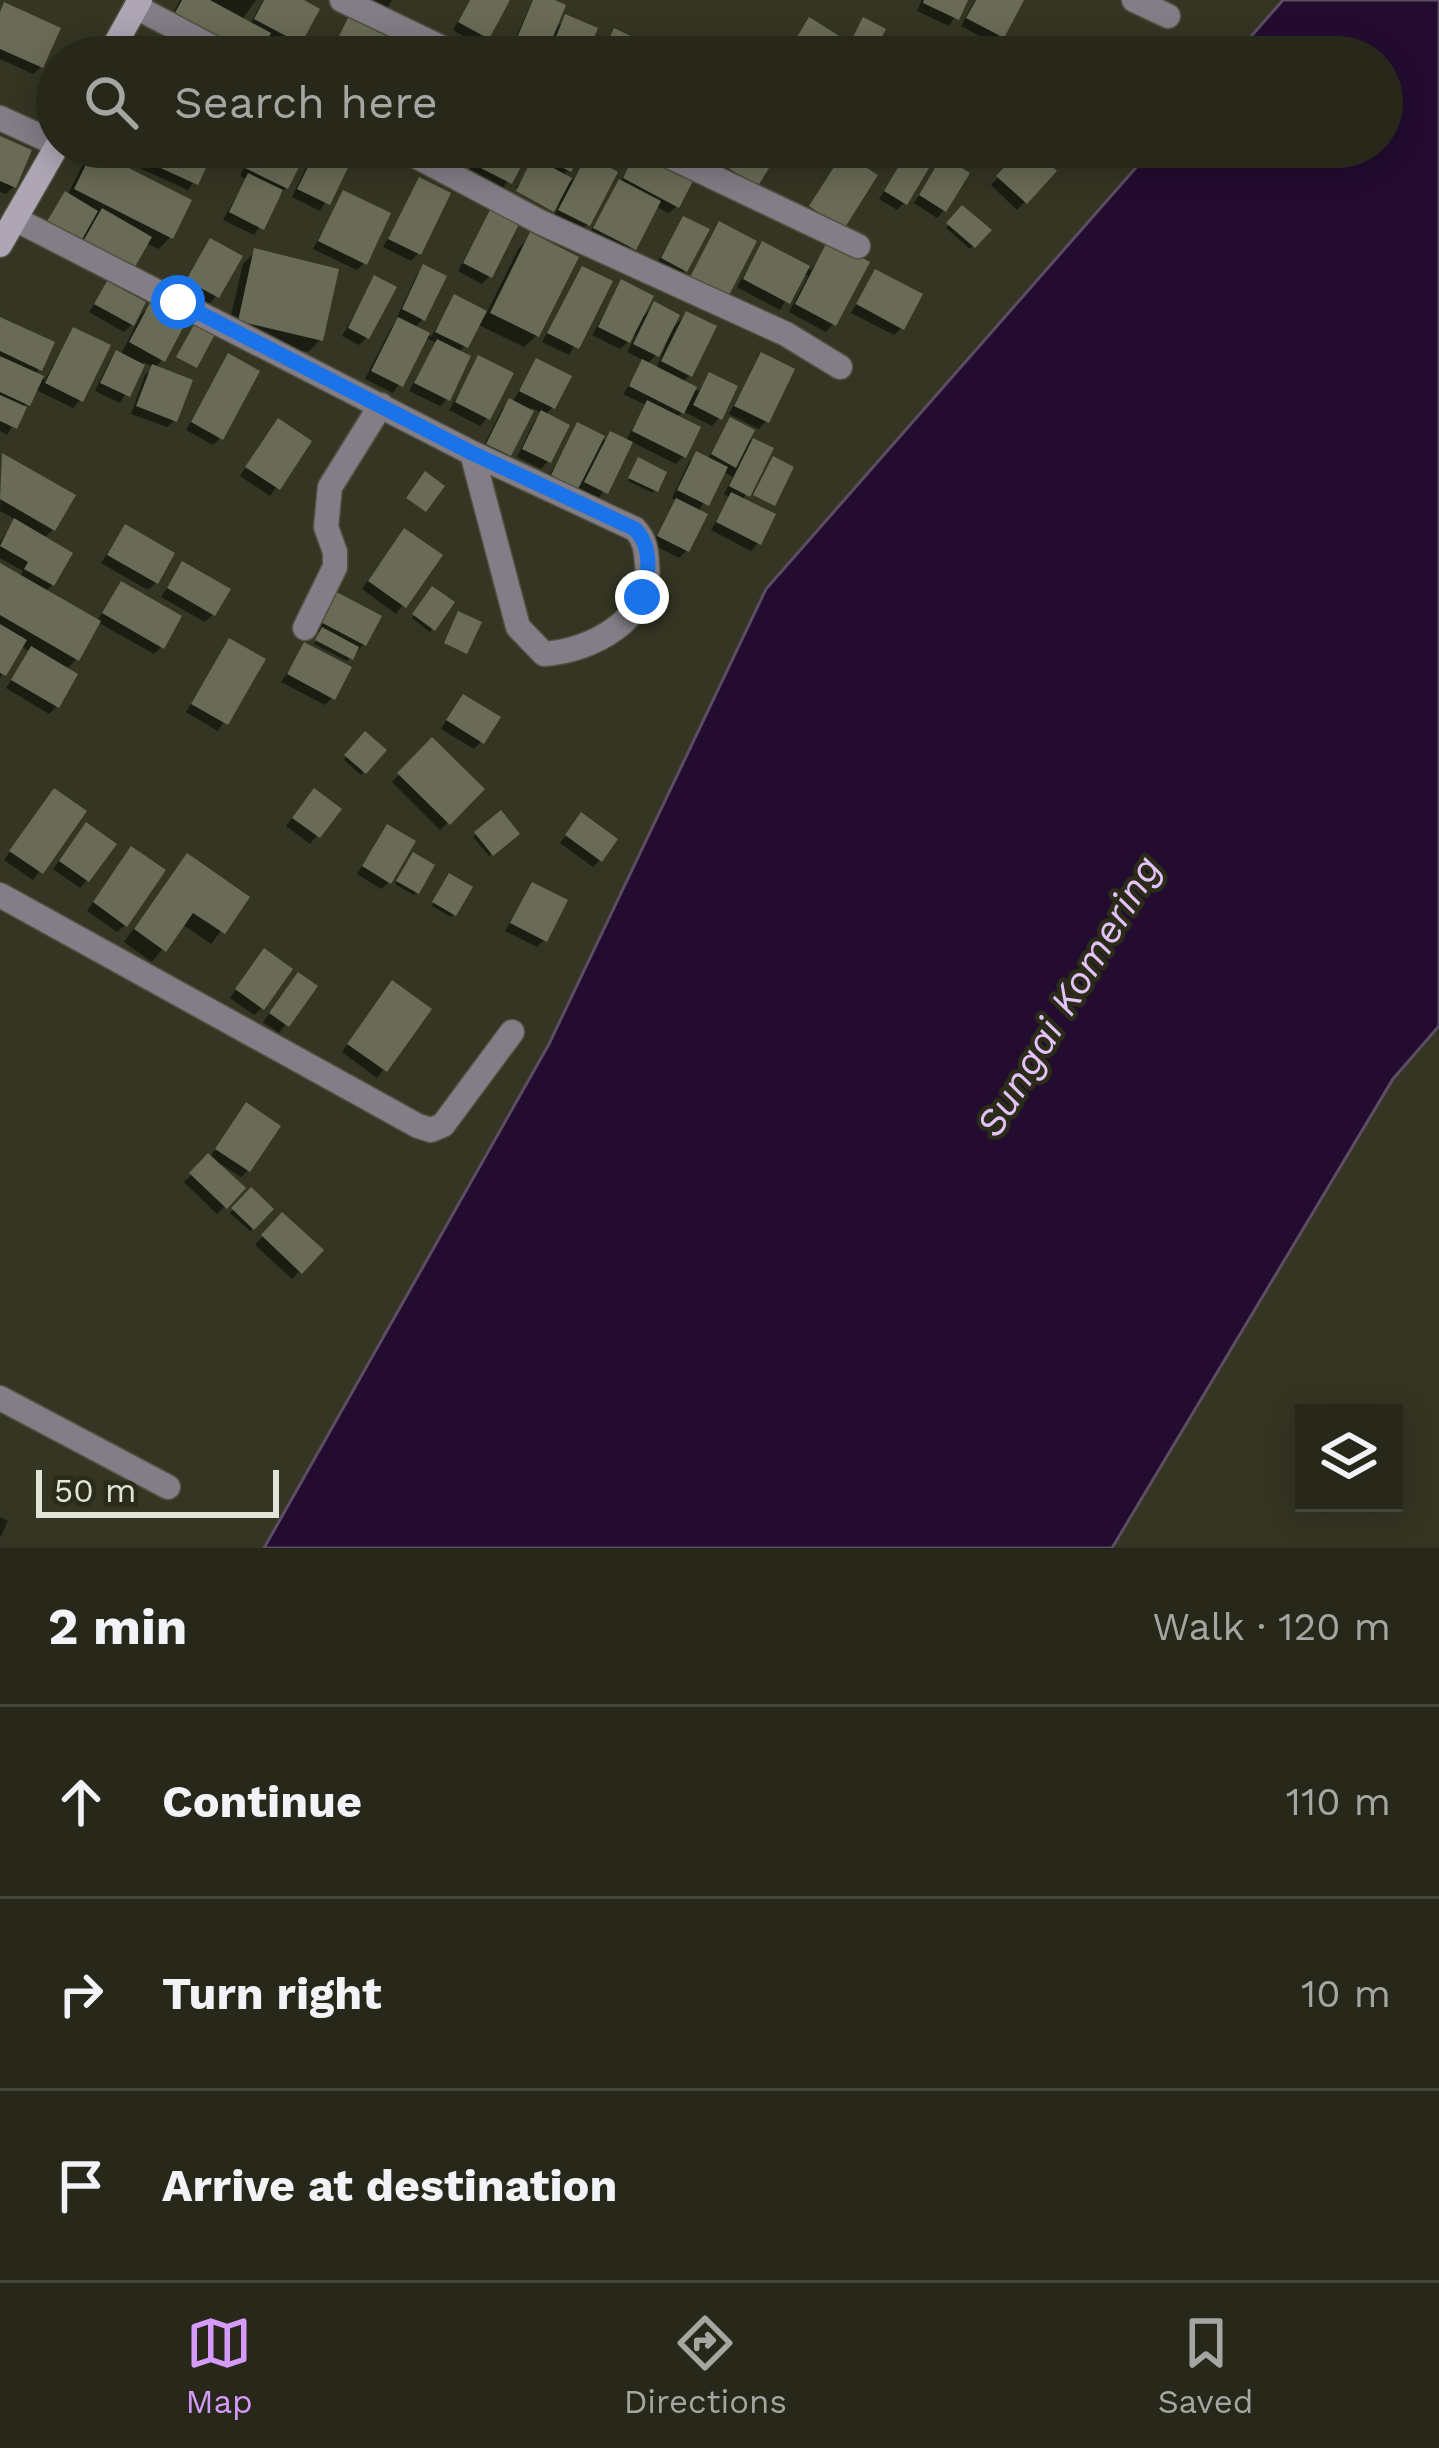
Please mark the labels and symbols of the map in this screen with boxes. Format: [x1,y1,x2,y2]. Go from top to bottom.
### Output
route start [151,275,205,329]
route end [615,570,669,624]
water label: Sungai Komering [967,848,1170,1145]
scale bar [36,1464,279,1517]

